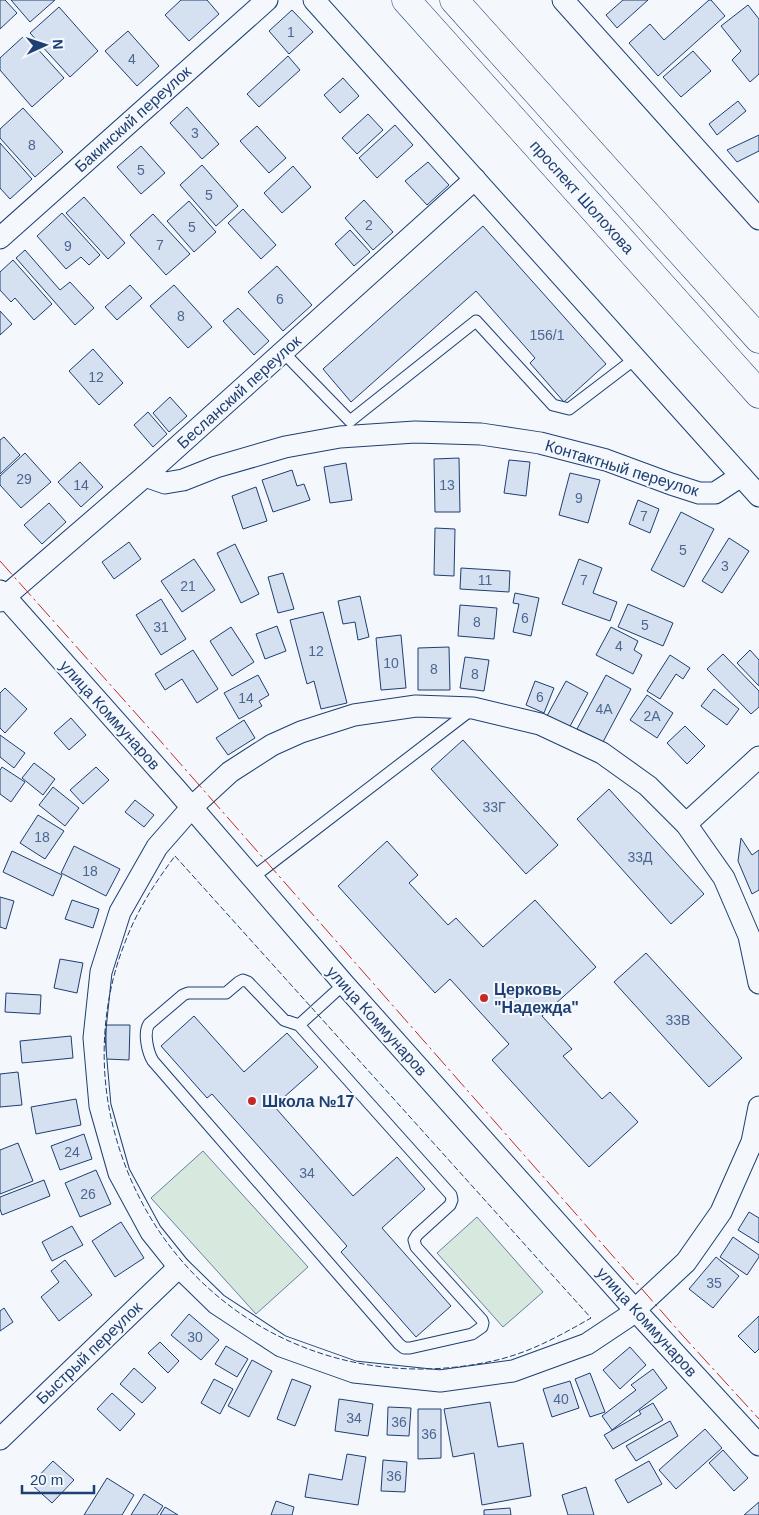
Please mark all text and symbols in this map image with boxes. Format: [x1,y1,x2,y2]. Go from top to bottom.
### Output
north arrow [20,20,70,70]
house number: 1 [287,24,295,40]
text: N [50,39,66,50]
house number: 4 [128,51,136,67]
street label: Бакинский переулок [72,62,195,175]
house number: 3 [191,125,199,141]
house number: 8 [28,137,36,153]
street label: проспект Шолохова [527,137,637,257]
house number: 5 [137,162,145,178]
house number: 5 [205,187,213,203]
house number: 2 [365,217,373,233]
house number: 5 [188,219,196,235]
house number: 7 [156,237,164,253]
house number: 9 [64,238,72,254]
house number: 6 [276,291,284,307]
house number: 8 [177,308,185,324]
house number: 156/1 [529,327,565,343]
street label: Бесланский переулок [174,331,305,452]
house number: 12 [88,369,104,385]
street label: Контактный переулок [543,437,702,500]
house number: 29 [16,471,32,487]
house number: 14 [73,477,89,493]
house number: 13 [439,477,455,493]
house number: 9 [575,490,583,506]
house number: 7 [640,508,648,524]
house number: 5 [679,542,687,558]
house number: 3 [721,558,729,574]
house number: 11 [478,572,492,588]
house number: 7 [580,572,588,588]
house number: 21 [180,578,196,594]
house number: 6 [521,610,529,626]
house number: 8 [473,614,481,630]
house number: 5 [641,617,649,633]
house number: 31 [153,619,169,635]
house number: 4 [615,638,623,654]
house number: 12 [308,643,324,659]
house number: 10 [383,655,399,671]
street label: улица Коммунаров [57,657,163,773]
house number: 8 [430,661,438,677]
house number: 8 [471,666,479,682]
house number: 6 [536,689,544,705]
house number: 14 [238,690,254,706]
house number: 4А [595,701,613,717]
house number: 2А [643,708,661,724]
house number: 33Г [482,799,506,815]
house number: 18 [34,829,50,845]
house number: 33Д [627,849,653,865]
house number: 18 [82,863,98,879]
street label: улица Коммунаров [324,963,430,1079]
place label: Церковь "Надежда" [494,981,579,1016]
marker: Церковь "Надежда" [478,992,490,1004]
house number: 33В [666,1012,690,1028]
place label: Школа №17 [262,1093,354,1110]
marker: Школа №17 [246,1095,258,1107]
house number: 24 [64,1144,80,1160]
house number: 34 [299,1165,315,1181]
house number: 26 [80,1186,96,1202]
street label: улица Коммунаров [594,1264,700,1380]
house number: 35 [706,1275,722,1291]
street label: Быстрый переулок [33,1298,146,1408]
house number: 30 [187,1329,203,1345]
house number: 40 [553,1391,569,1407]
house number: 34 [346,1410,362,1426]
house number: 36 [391,1414,407,1430]
house number: 36 [421,1426,437,1442]
scale bar [22,1462,95,1494]
house number: 36 [386,1468,402,1484]
text: 20 m [30,1471,63,1488]

